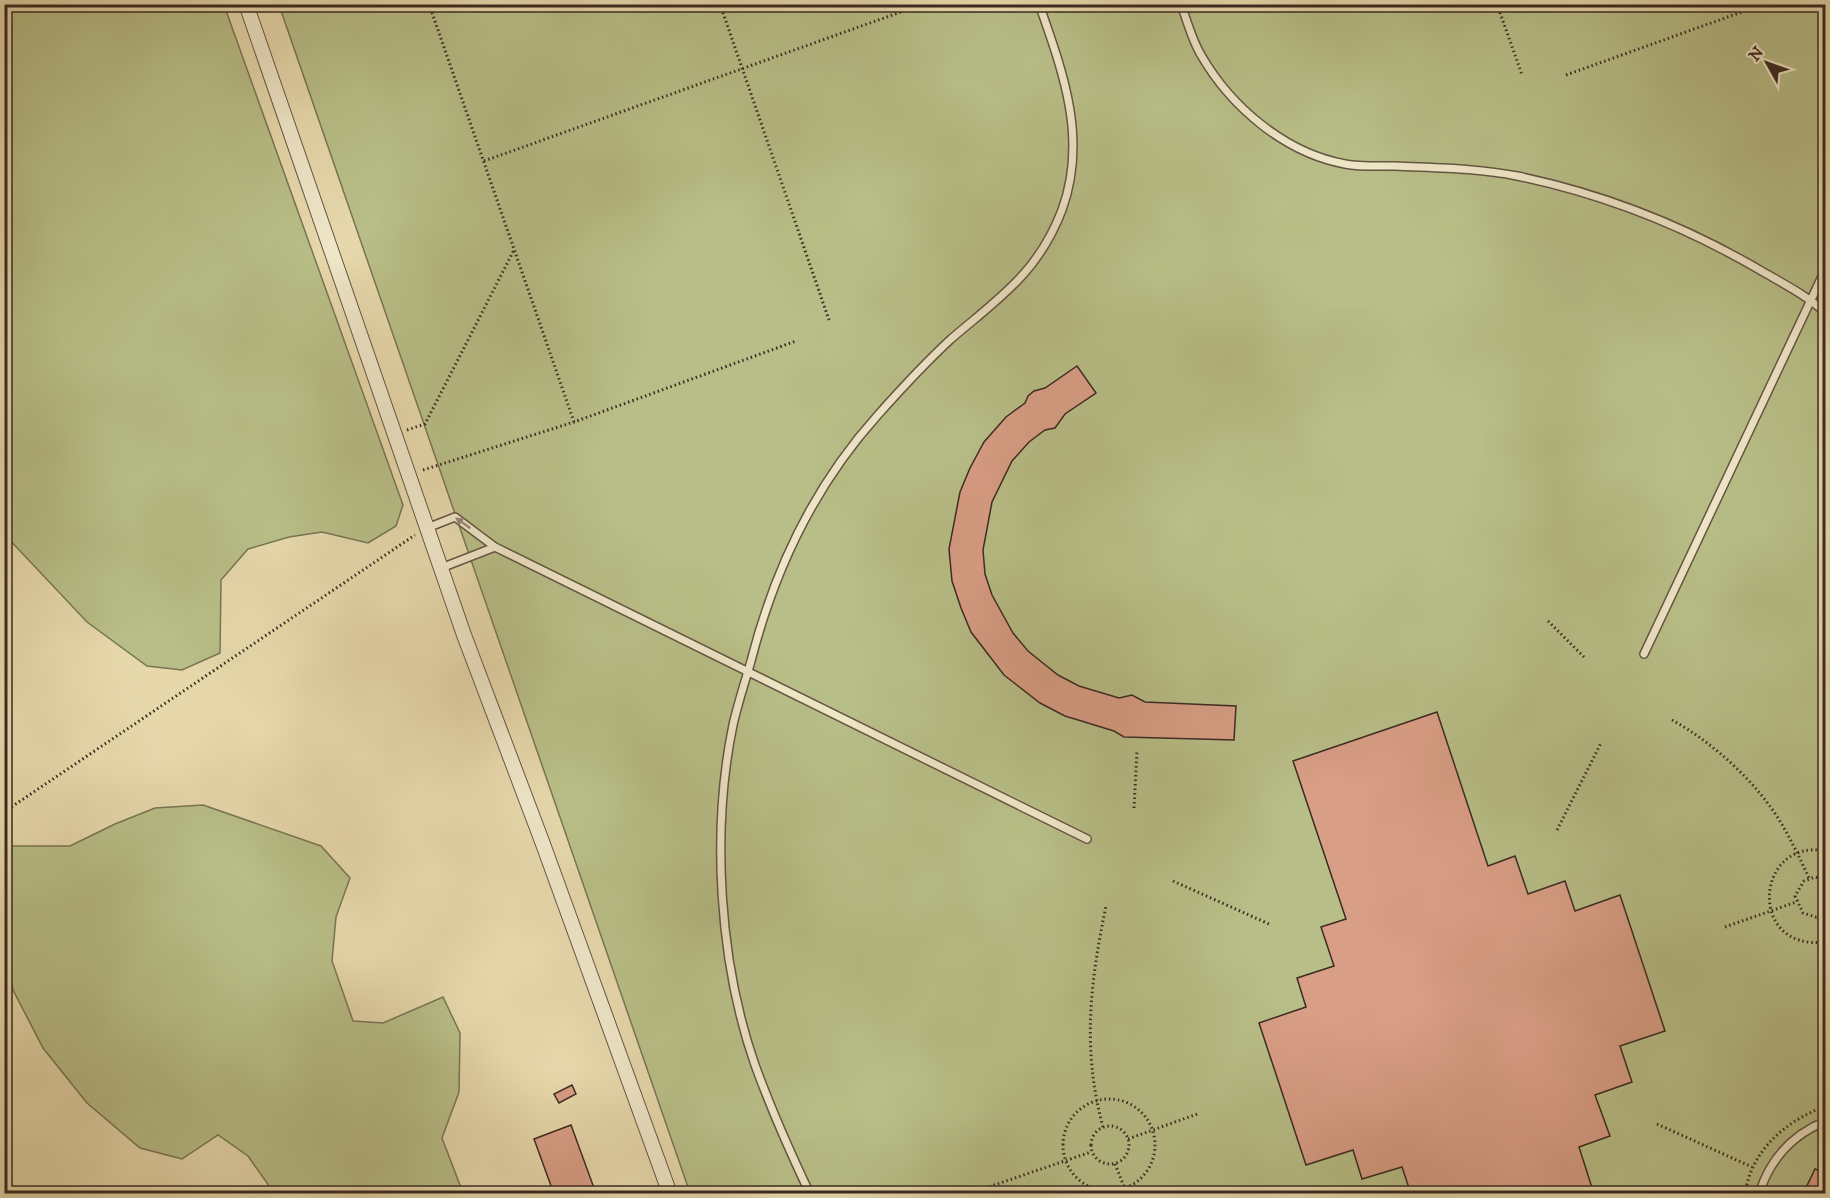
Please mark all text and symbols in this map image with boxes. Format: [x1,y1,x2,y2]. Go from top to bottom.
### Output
north arrow [1737,33,1797,93]
text: N [1744,43,1768,65]
one-way arrow [455,517,471,529]

